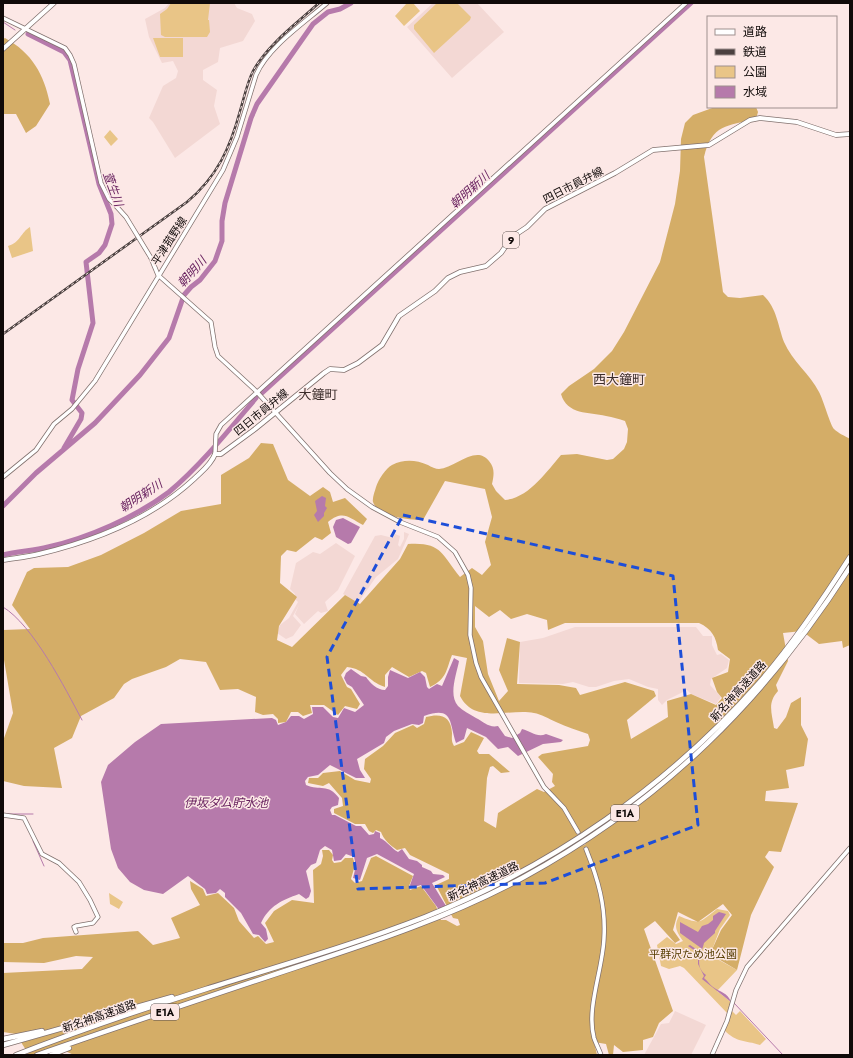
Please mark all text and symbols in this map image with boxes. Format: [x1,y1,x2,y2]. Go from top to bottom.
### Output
legend [707,16,837,108]
text: 道路 [743,23,767,41]
text: 鉄道 [743,43,767,61]
text: 公園 [743,63,767,81]
text: 水域 [743,83,767,101]
street label: 四日市員弁線 [540,163,606,207]
water label: 朝明新川 [446,166,495,213]
water label: 萱生川 [98,169,128,211]
street label: 平津菰野線 [147,214,191,268]
road number: 9 [503,232,519,248]
water label: 朝明川 [173,251,212,291]
district label: 西大鐘町 [593,370,645,389]
street label: 四日市員弁線 [230,385,292,439]
district label: 大鐘町 [298,385,338,404]
water label: 朝明新川 [116,474,168,517]
street label: 新名神高速道路 [706,657,770,725]
water label: 伊坂ダム貯水池 [184,794,269,812]
road number: E1A [611,805,639,821]
street label: 新名神高速道路 [445,857,521,905]
park label: 平群沢ため池公園 [649,946,737,962]
street label: 新名神高速道路 [60,996,138,1036]
road number: E1A [151,1004,179,1020]

